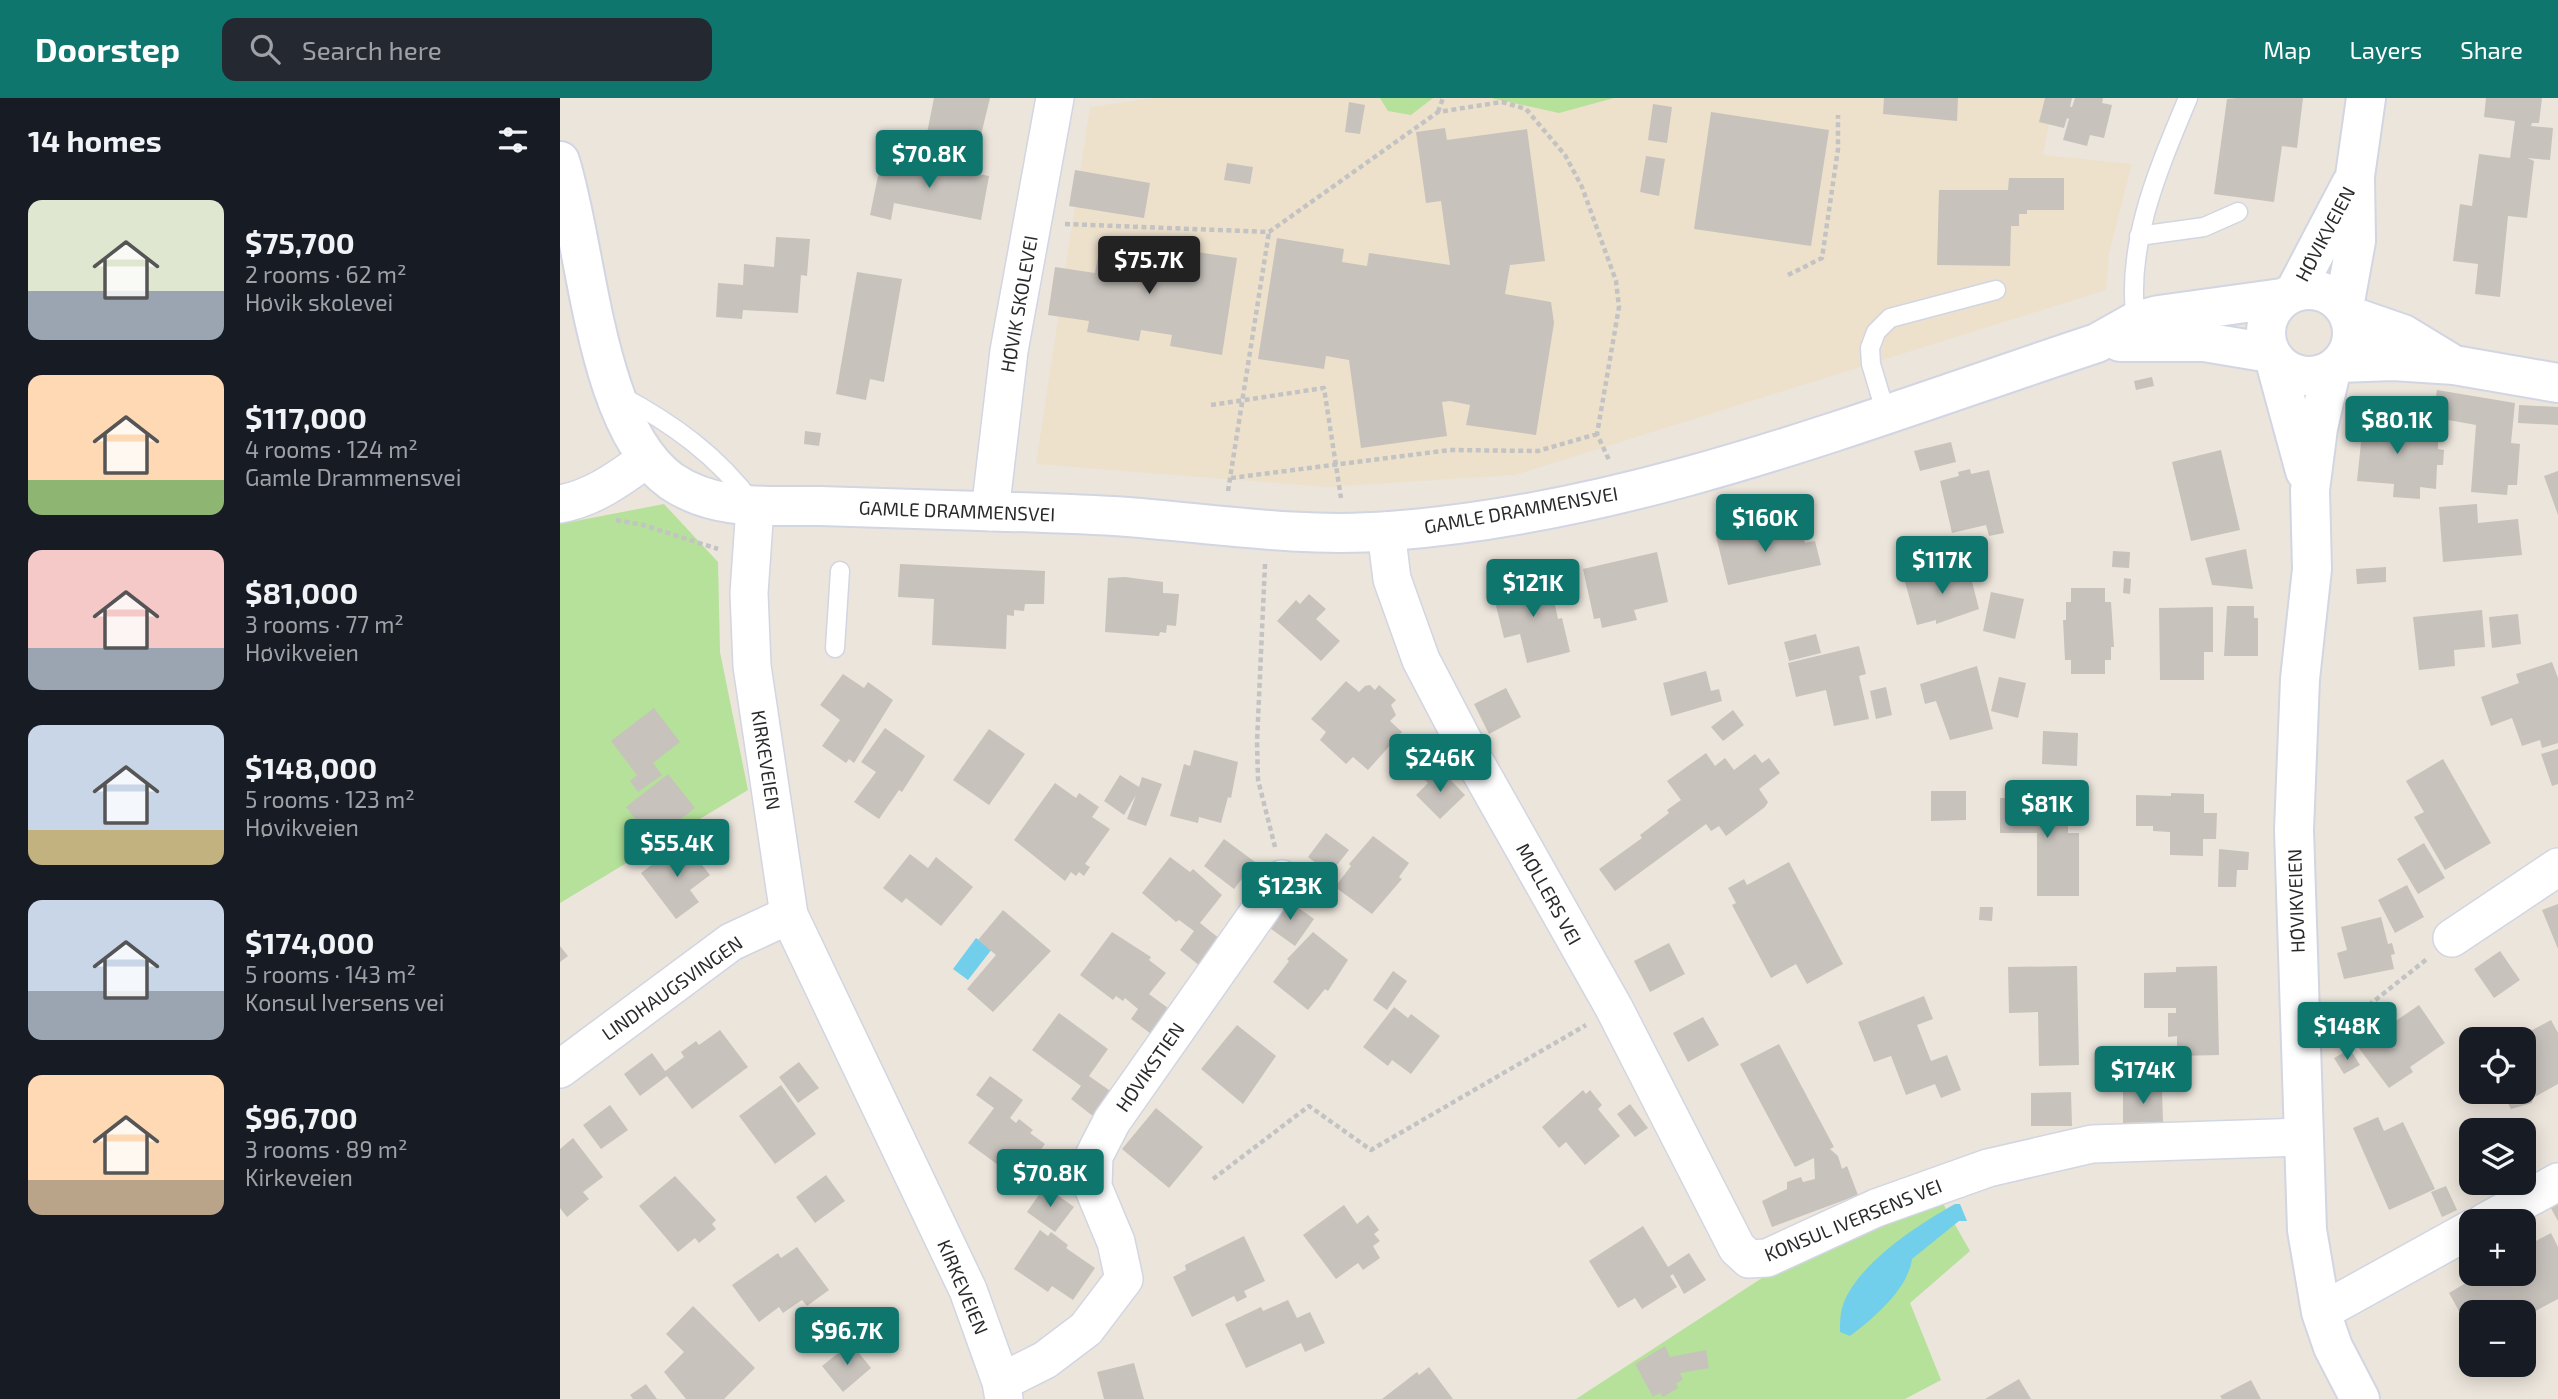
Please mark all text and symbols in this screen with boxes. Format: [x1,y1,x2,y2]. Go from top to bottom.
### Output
search box [222,18,712,81]
text: Doorstep [35,29,180,69]
icon: search [246,30,284,68]
text: Search here [302,34,442,65]
text: Map [2263,35,2311,64]
text: Layers [2349,35,2422,64]
text: Share [2460,35,2523,64]
icon: filters [494,121,532,159]
text: 14 homes [28,122,162,158]
pin: $70.8K [872,130,986,190]
text: $70.8K [892,139,966,167]
street label: HØVIKVEIEN [2290,182,2359,285]
text: $75,700 [245,224,355,260]
icon: home [84,228,168,312]
street label: HØVIK SKOLEVEI [995,234,1042,374]
pin: $75.7K [1092,236,1206,296]
text: $75.7K [1114,245,1184,273]
text: 2 rooms · 62 m² [245,260,407,288]
text: Høvik skolevei [245,288,393,316]
pin: $80.1K [2340,396,2454,456]
text: $117,000 [245,399,367,435]
icon: home [84,403,168,487]
text: $80.1K [2361,405,2433,433]
text: 4 rooms · 124 m² [245,435,418,463]
text: Gamle Drammensvei [245,463,461,491]
street label: GAMLE DRAMMENSVEI [1422,481,1620,538]
pin: $160K [1716,494,1814,554]
street label: GAMLE DRAMMENSVEI [858,496,1056,525]
text: $160K [1732,503,1798,531]
pin: $117K [1893,536,1991,596]
text: $117K [1912,545,1972,573]
pin: $121K [1484,560,1582,619]
text: $121K [1502,568,1564,596]
text: $81,000 [245,574,358,610]
icon: home [84,578,168,662]
text: 3 rooms · 77 m² [245,610,404,638]
text: Høvikveien [245,638,359,666]
street label: KIRKEVEIEN [747,708,786,812]
pin: $246K [1391,734,1489,794]
text: $246K [1405,743,1475,771]
text: $148,000 [245,749,377,785]
icon: home [84,753,168,837]
pin: $81K [2006,780,2088,840]
text: 5 rooms · 123 m² [245,785,415,813]
text: $81K [2021,789,2073,817]
text: Høvikveien [245,813,359,841]
pin: $55.4K [620,820,734,879]
text: $55.4K [640,828,714,856]
street label: MØLLERS VEI [1512,839,1587,949]
street label: HØVIKVEIEN [2282,848,2309,954]
pin: $123K [1241,862,1339,922]
text: $123K [1258,871,1322,899]
text: $174,000 [245,924,374,960]
icon: home [84,928,168,1012]
street label: LINDHAUGSVINGEN [597,930,746,1045]
text: 5 rooms · 143 m² [245,960,416,988]
text: Konsul Iversens vei [245,988,444,1016]
pin: $148K [2298,1002,2396,1062]
text: $148K [2314,1011,2380,1039]
street label: HØVIKSTIEN [1110,1018,1189,1116]
map controls [2459,1027,2536,1377]
button: locate [2459,1027,2536,1104]
pin: $174K [2094,1046,2192,1106]
text: $174K [2111,1055,2175,1083]
text: $96,700 [245,1099,358,1135]
icon: home [84,1103,168,1187]
button: layers [2459,1118,2536,1195]
text: 3 rooms · 89 m² [245,1135,407,1163]
pin: $70.8K [993,1150,1107,1209]
text: $70.8K [1013,1158,1087,1186]
text: Kirkeveien [245,1163,353,1191]
street label: KONSUL IVERSENS VEI [1761,1173,1945,1266]
button: + [2459,1209,2536,1286]
street label: KIRKEVEIEN [933,1236,994,1338]
button: − [2459,1300,2536,1377]
pin: $96.7K [790,1308,904,1367]
text: $96.7K [811,1316,883,1344]

